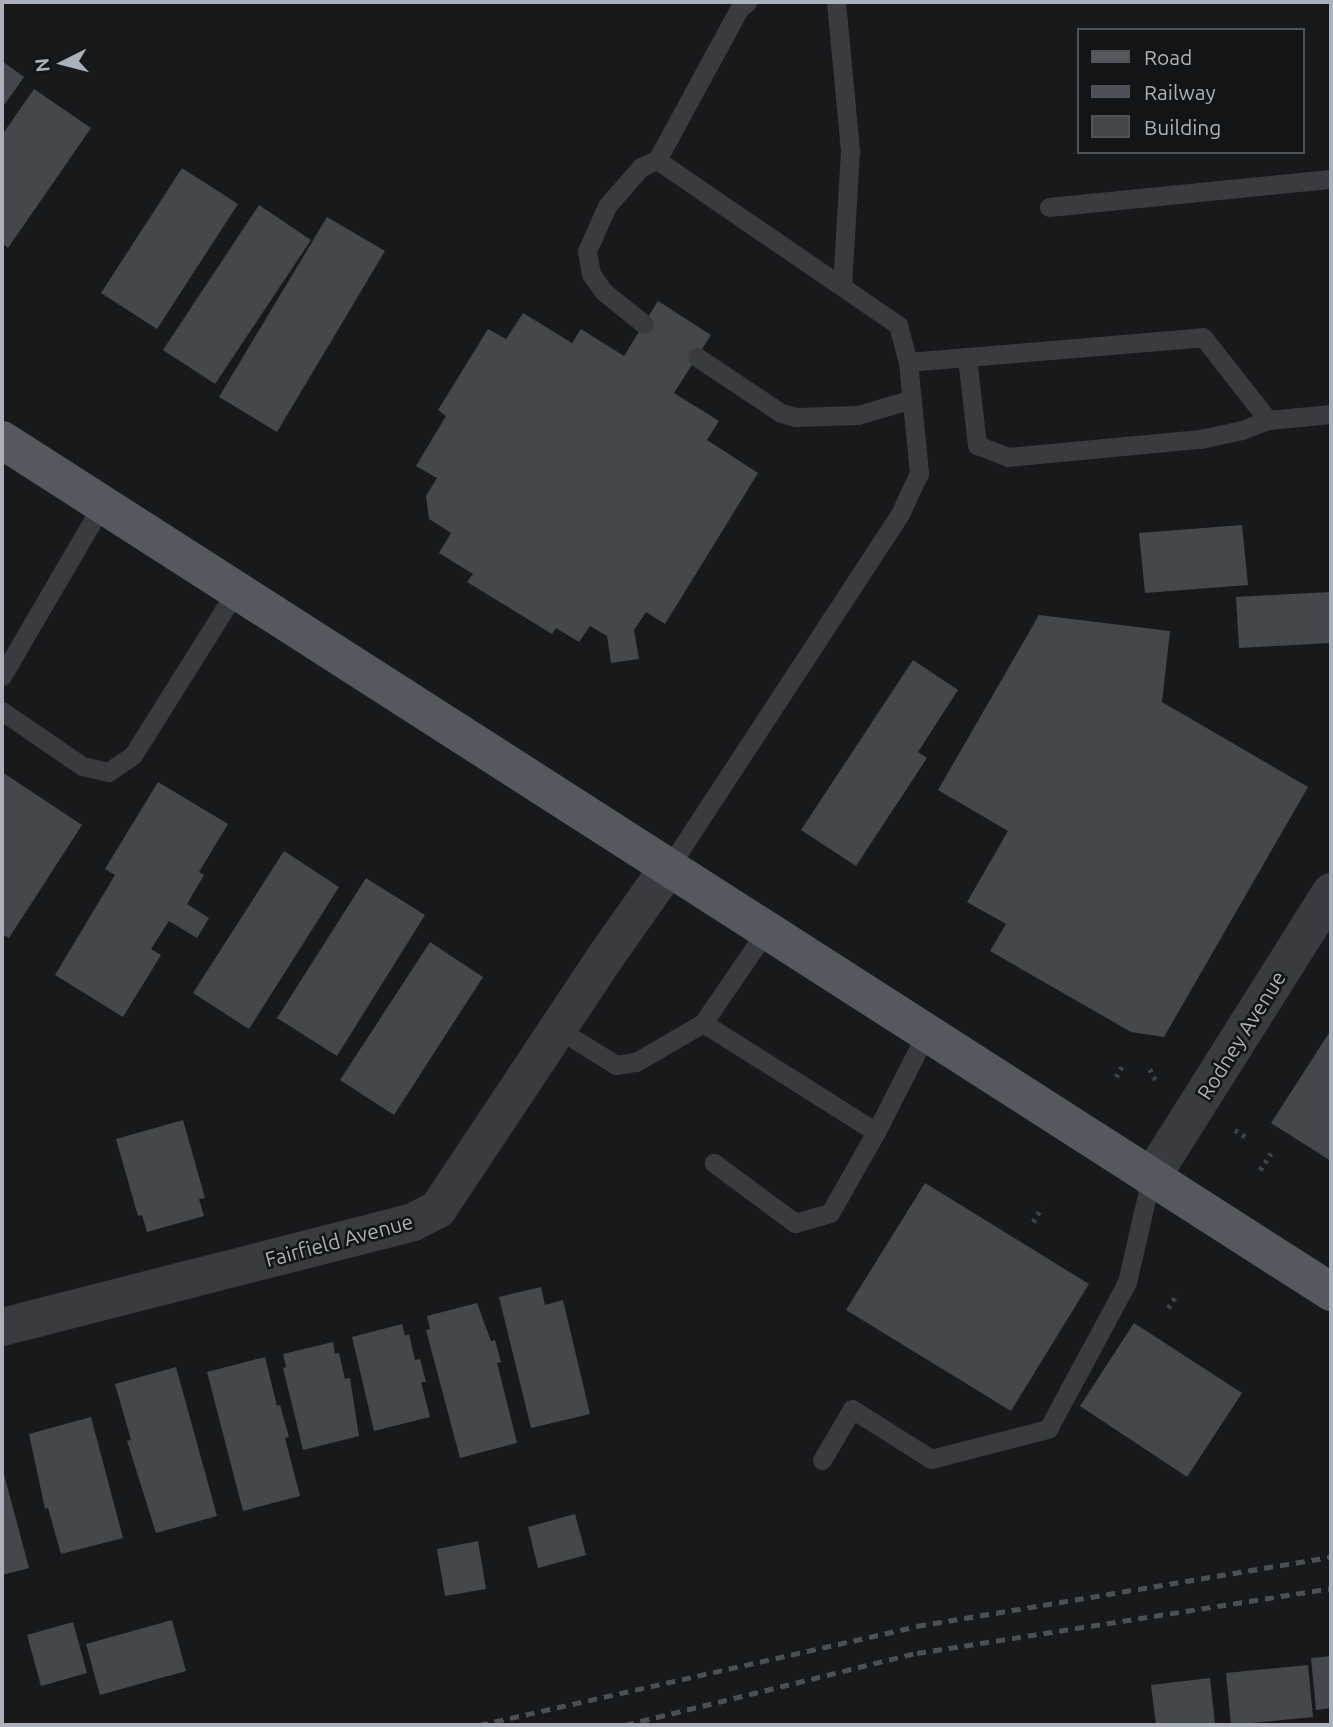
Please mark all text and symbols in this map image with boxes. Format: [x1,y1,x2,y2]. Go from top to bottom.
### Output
north arrow [28,28,98,98]
legend [1078,28,1305,154]
text: Road [1144,45,1192,69]
text: N [30,57,54,73]
text: Railway [1144,80,1216,104]
text: Building [1144,115,1221,139]
street label: Rodney Avenue [1191,966,1291,1104]
street label: Fairfield Avenue [262,1208,416,1272]

